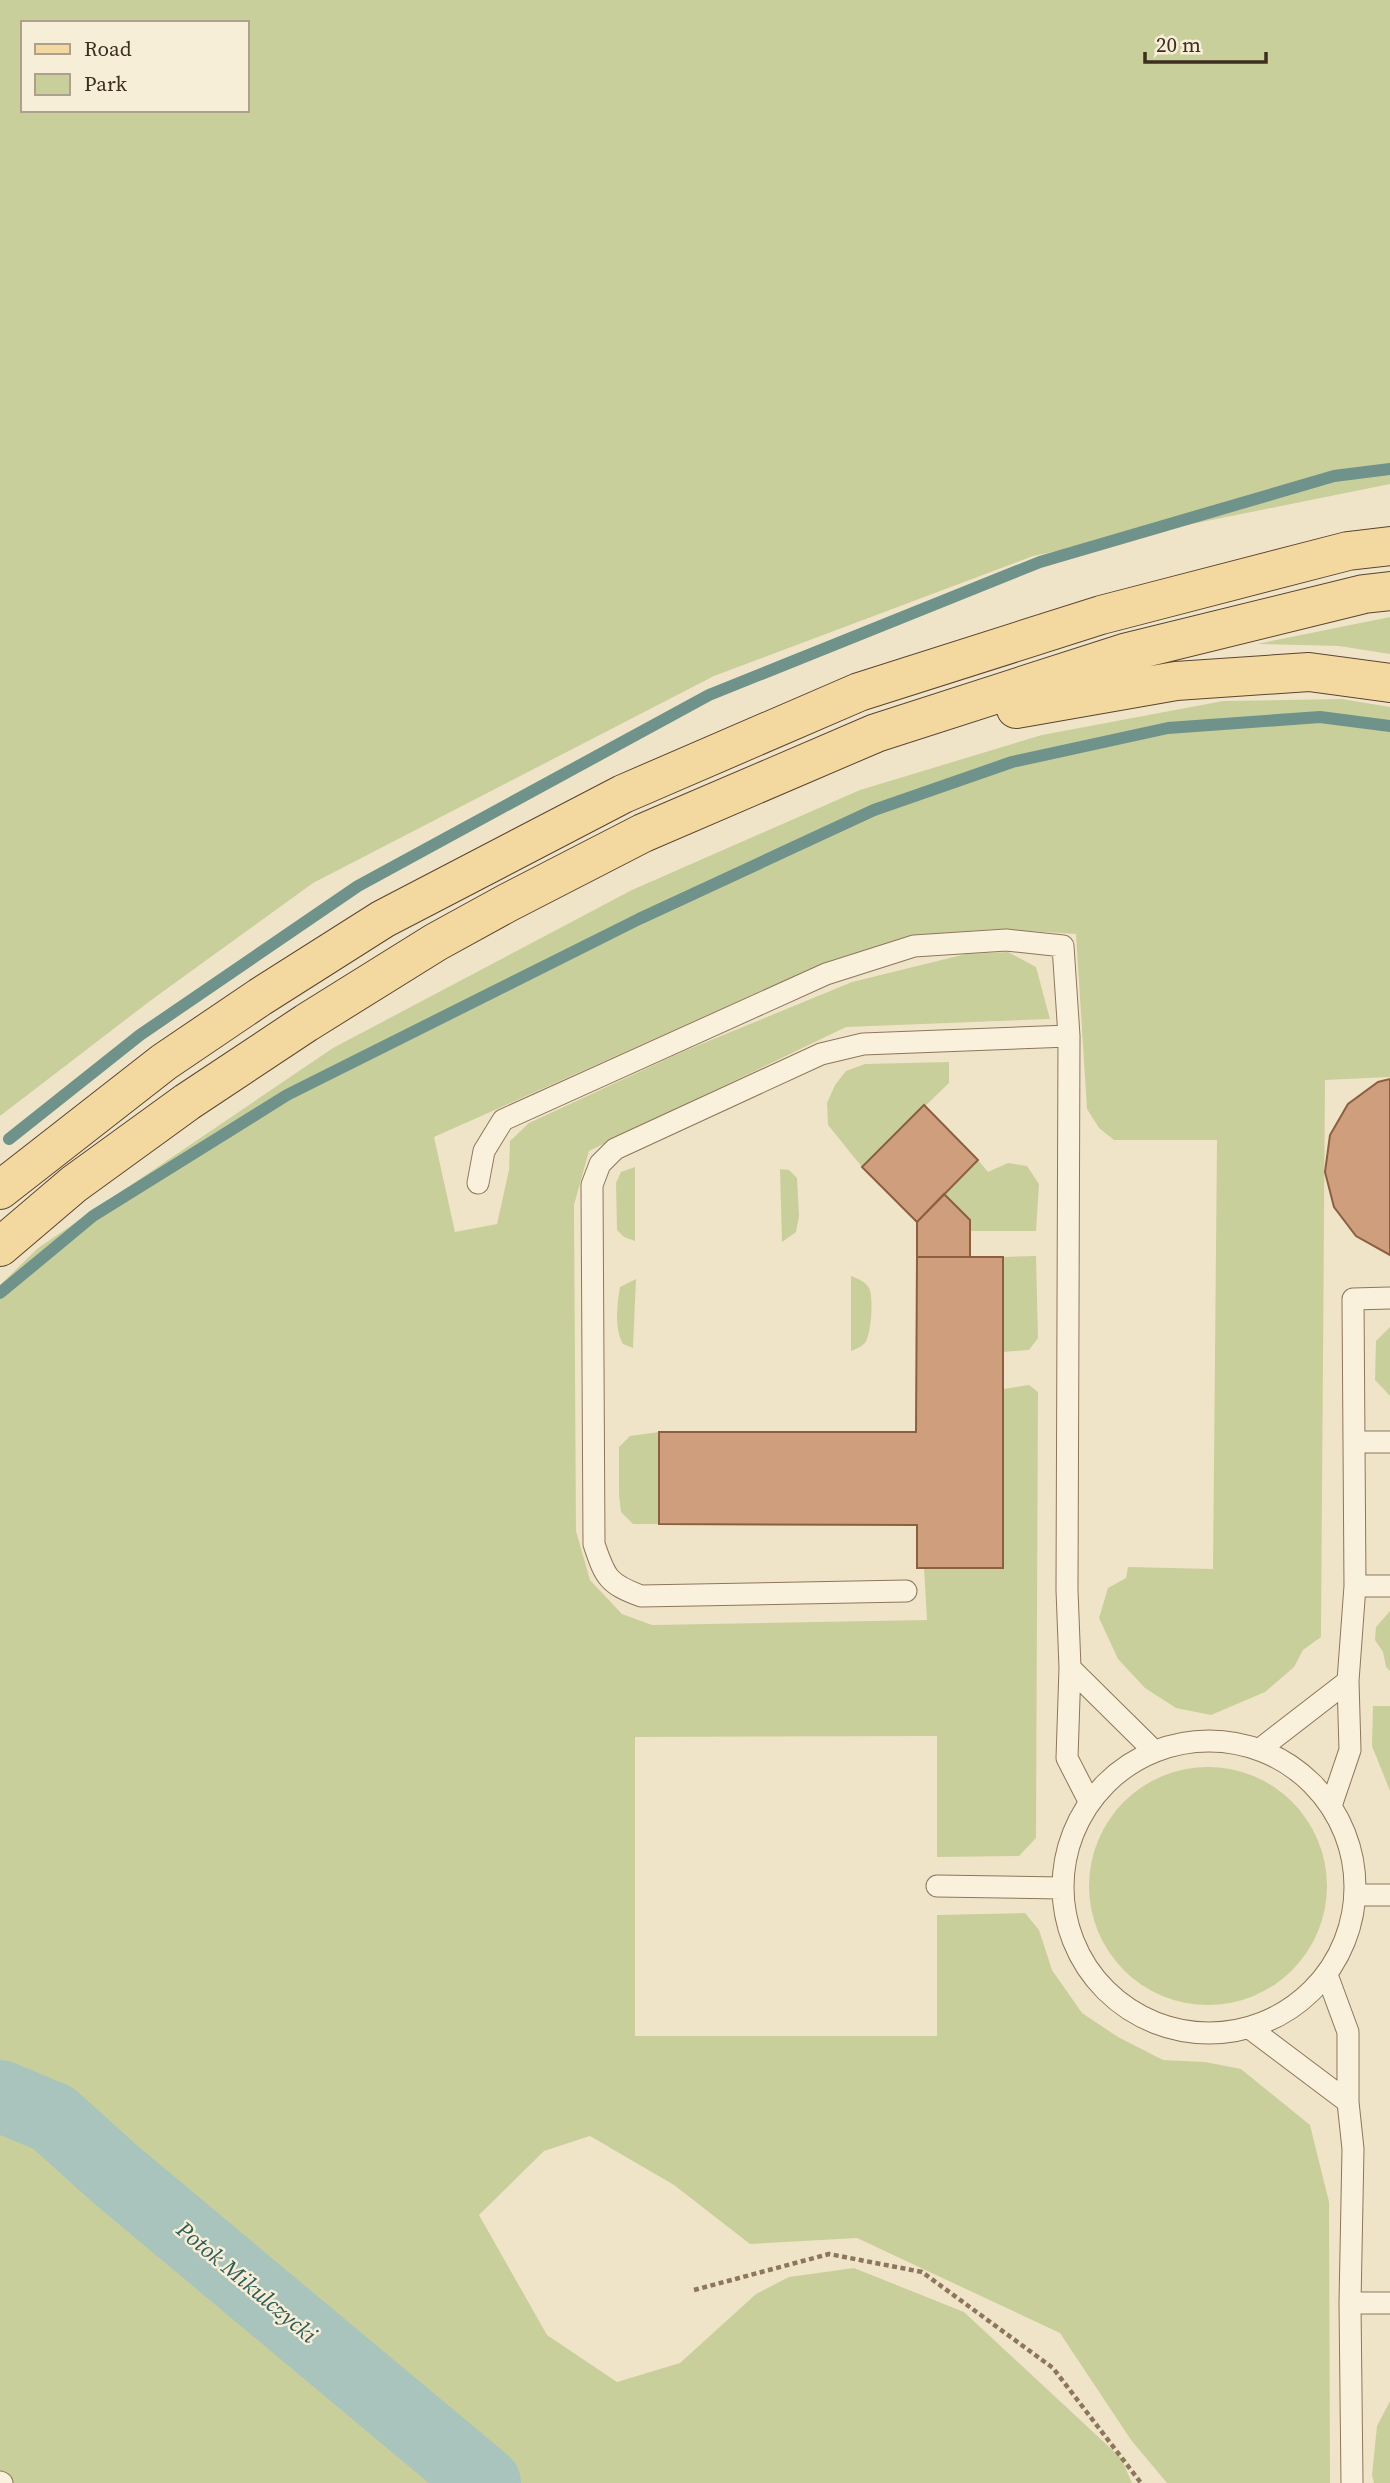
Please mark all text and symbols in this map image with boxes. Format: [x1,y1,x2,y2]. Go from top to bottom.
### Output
legend [21,21,248,112]
scale bar [1145,21,1266,65]
text: 20 m [1156,30,1201,59]
text: Road [84,34,132,63]
text: Park [84,69,128,98]
water label: Potok Mikulczycki [169,2213,324,2350]

